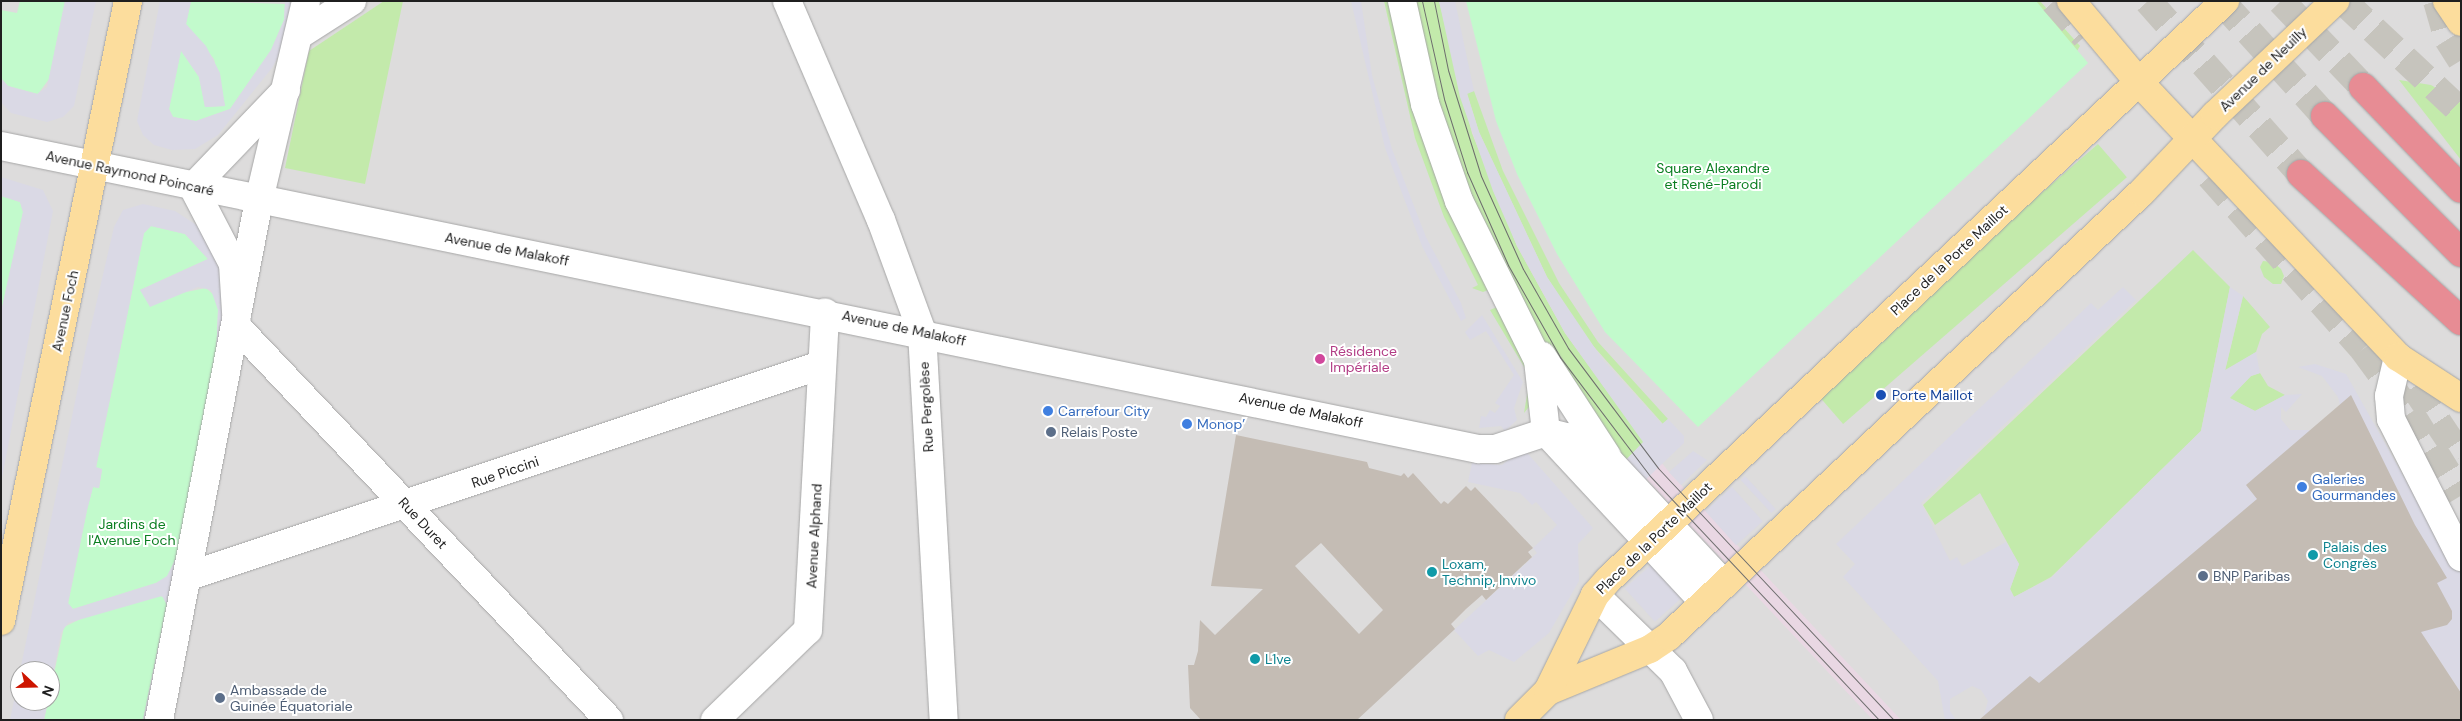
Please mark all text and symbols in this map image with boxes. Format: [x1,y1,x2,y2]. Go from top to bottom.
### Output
street label: Avenue de Neuilly [2216,23,2310,115]
street label: Avenue Raymond Poincaré [44,147,216,199]
park label: Square Alexandre et René-Parodi [1656,160,1770,192]
street label: Place de la Porte Maillot [1887,201,2011,319]
street label: Avenue de Malakoff [443,229,571,269]
street label: Avenue Foch [48,269,82,353]
street label: Avenue de Malakoff [841,307,967,349]
place label: Résidence Impériale [1330,343,1397,376]
marker: Résidence Impériale [1314,353,1326,365]
street label: Rue Pergolèse [915,361,937,453]
place label: Porte Maillot [1892,387,1973,403]
marker: Porte Maillot [1874,388,1888,402]
street label: Avenue de Malakoff [1238,389,1364,431]
place label: Carrefour City [1058,403,1150,419]
marker: Carrefour City [1042,405,1054,417]
place label: Monop’ [1197,416,1245,432]
marker: Monop’ [1181,418,1193,430]
place label: Relais Poste [1061,424,1138,440]
marker: Relais Poste [1045,426,1057,438]
street label: Rue Piccini [469,453,541,491]
place label: Galeries Gourmandes [2312,471,2396,504]
street label: Place de la Porte Maillot [1593,478,1715,598]
marker: Galeries Gourmandes [2296,481,2308,493]
street label: Avenue Alphand [803,483,825,589]
street label: Rue Duret [395,494,451,552]
park label: Jardins de l'Avenue Foch [88,516,176,548]
place label: Palais des Congrès [2323,539,2387,572]
marker: Palais des Congrès [2307,549,2319,561]
place label: Loxam, Technip, Invivo [1442,556,1536,588]
marker: Loxam, Technip, Invivo [1426,566,1438,578]
place label: BNP Paribas [2213,568,2290,584]
marker: BNP Paribas [2197,570,2209,582]
place label: L1ve [1265,651,1291,667]
marker: L1ve [1249,653,1261,665]
north arrow [10,661,60,711]
place label: Ambassade de Guinée Équatoriale [230,682,353,714]
text: N [38,683,58,699]
marker: Ambassade de Guinée Équatoriale [214,692,226,704]

